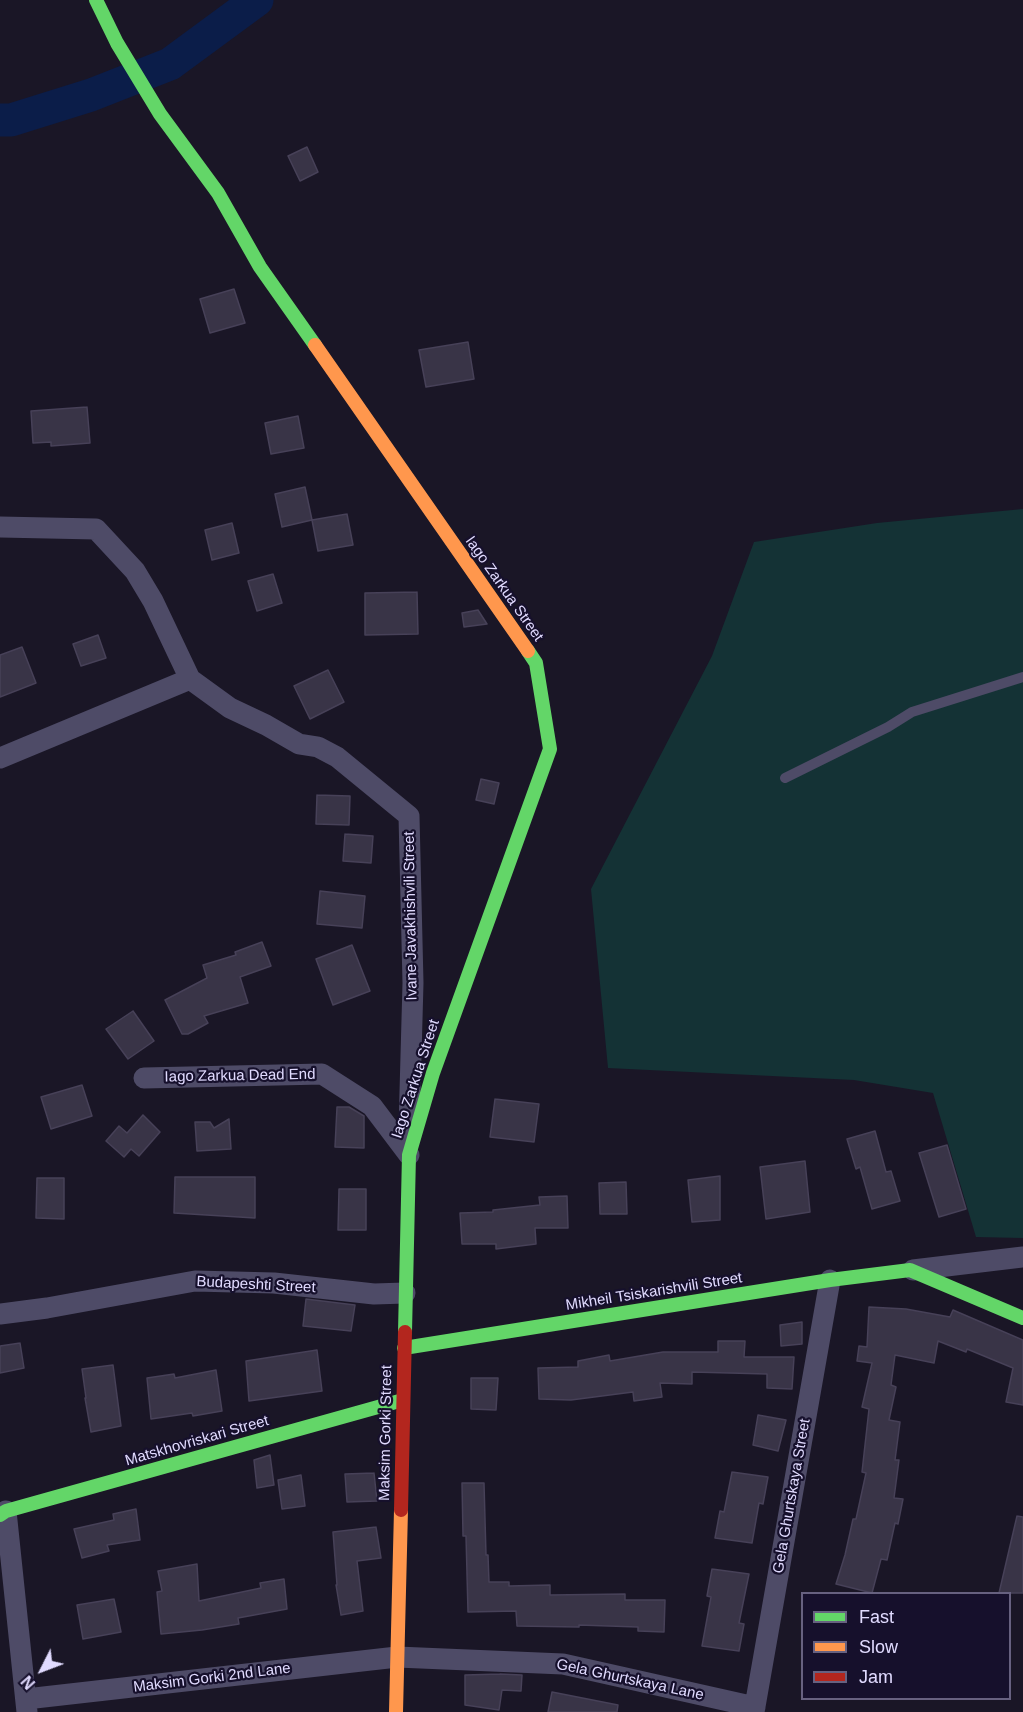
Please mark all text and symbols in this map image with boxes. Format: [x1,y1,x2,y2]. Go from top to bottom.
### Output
street label: Iago Zarkua Street [461,533,547,645]
street label: Ivane Javakhishvili Street [401,831,421,1001]
street label: Iago Zarkua Street [388,1017,444,1141]
street label: Iago Zarkua Dead End [164,1066,316,1086]
street label: Mikheil Tsiskarishvili Street [565,1269,743,1315]
street label: Budapeshti Street [196,1273,316,1297]
street label: Maksim Gorki Street [376,1365,396,1501]
street label: Matskhovriskari Street [123,1412,271,1470]
street label: Gela Ghurtskaya Street [770,1417,814,1575]
legend [801,1592,1011,1700]
text: Fast [859,1607,894,1627]
text: Slow [859,1637,898,1657]
north arrow [12,1640,72,1700]
street label: Gela Ghurtskaya Lane [555,1656,705,1704]
street label: Maksim Gorki 2nd Lane [132,1659,292,1697]
text: Jam [859,1667,893,1687]
text: N [18,1672,38,1692]

